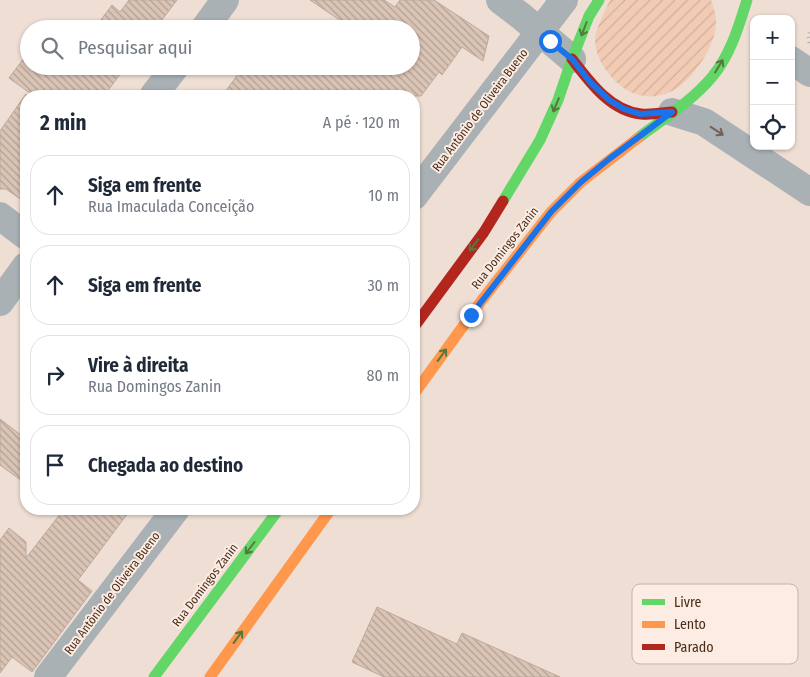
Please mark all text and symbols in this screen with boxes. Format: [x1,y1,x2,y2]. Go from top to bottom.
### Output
map controls [750,15,795,150]
button: + [750,15,795,60]
search box [20,20,420,75]
one-way arrow [579,21,588,36]
route start [539,30,562,53]
icon: search [38,34,66,62]
text: Pesquisar aqui [78,36,192,59]
street label: Rua Antônio de Oliveira Bueno [429,46,531,174]
one-way arrow [714,60,724,74]
button: − [750,60,795,105]
one-way arrow [550,97,560,112]
button: locate [750,105,795,150]
text: 2 min [40,110,87,136]
text: A pé · 120 m [323,113,400,132]
one-way arrow [709,126,723,136]
text: Siga em frente [88,174,202,197]
icon: ahead [41,181,69,209]
text: 10 m [368,186,399,205]
text: Rua Imaculada Conceição [88,197,254,216]
street label: Rua Domingos Zanin [469,204,541,292]
one-way arrow [469,238,479,252]
icon: ahead [41,271,69,299]
text: Siga em frente [88,274,202,297]
text: 30 m [367,276,399,295]
route end [460,304,483,327]
one-way arrow [437,348,447,362]
text: Vire à direita [88,354,189,377]
icon: right [41,361,69,389]
text: 80 m [367,366,399,385]
text: Rua Domingos Zanin [88,377,222,396]
icon: arrive [41,451,69,479]
text: Chegada ao destino [88,454,243,477]
street label: Rua Antônio de Oliveira Bueno [61,529,163,657]
street label: Rua Domingos Zanin [169,541,241,629]
one-way arrow [244,541,255,554]
legend [632,584,798,664]
text: Livre [674,594,701,611]
text: Lento [674,616,706,633]
one-way arrow [233,631,243,645]
text: Parado [674,639,714,656]

